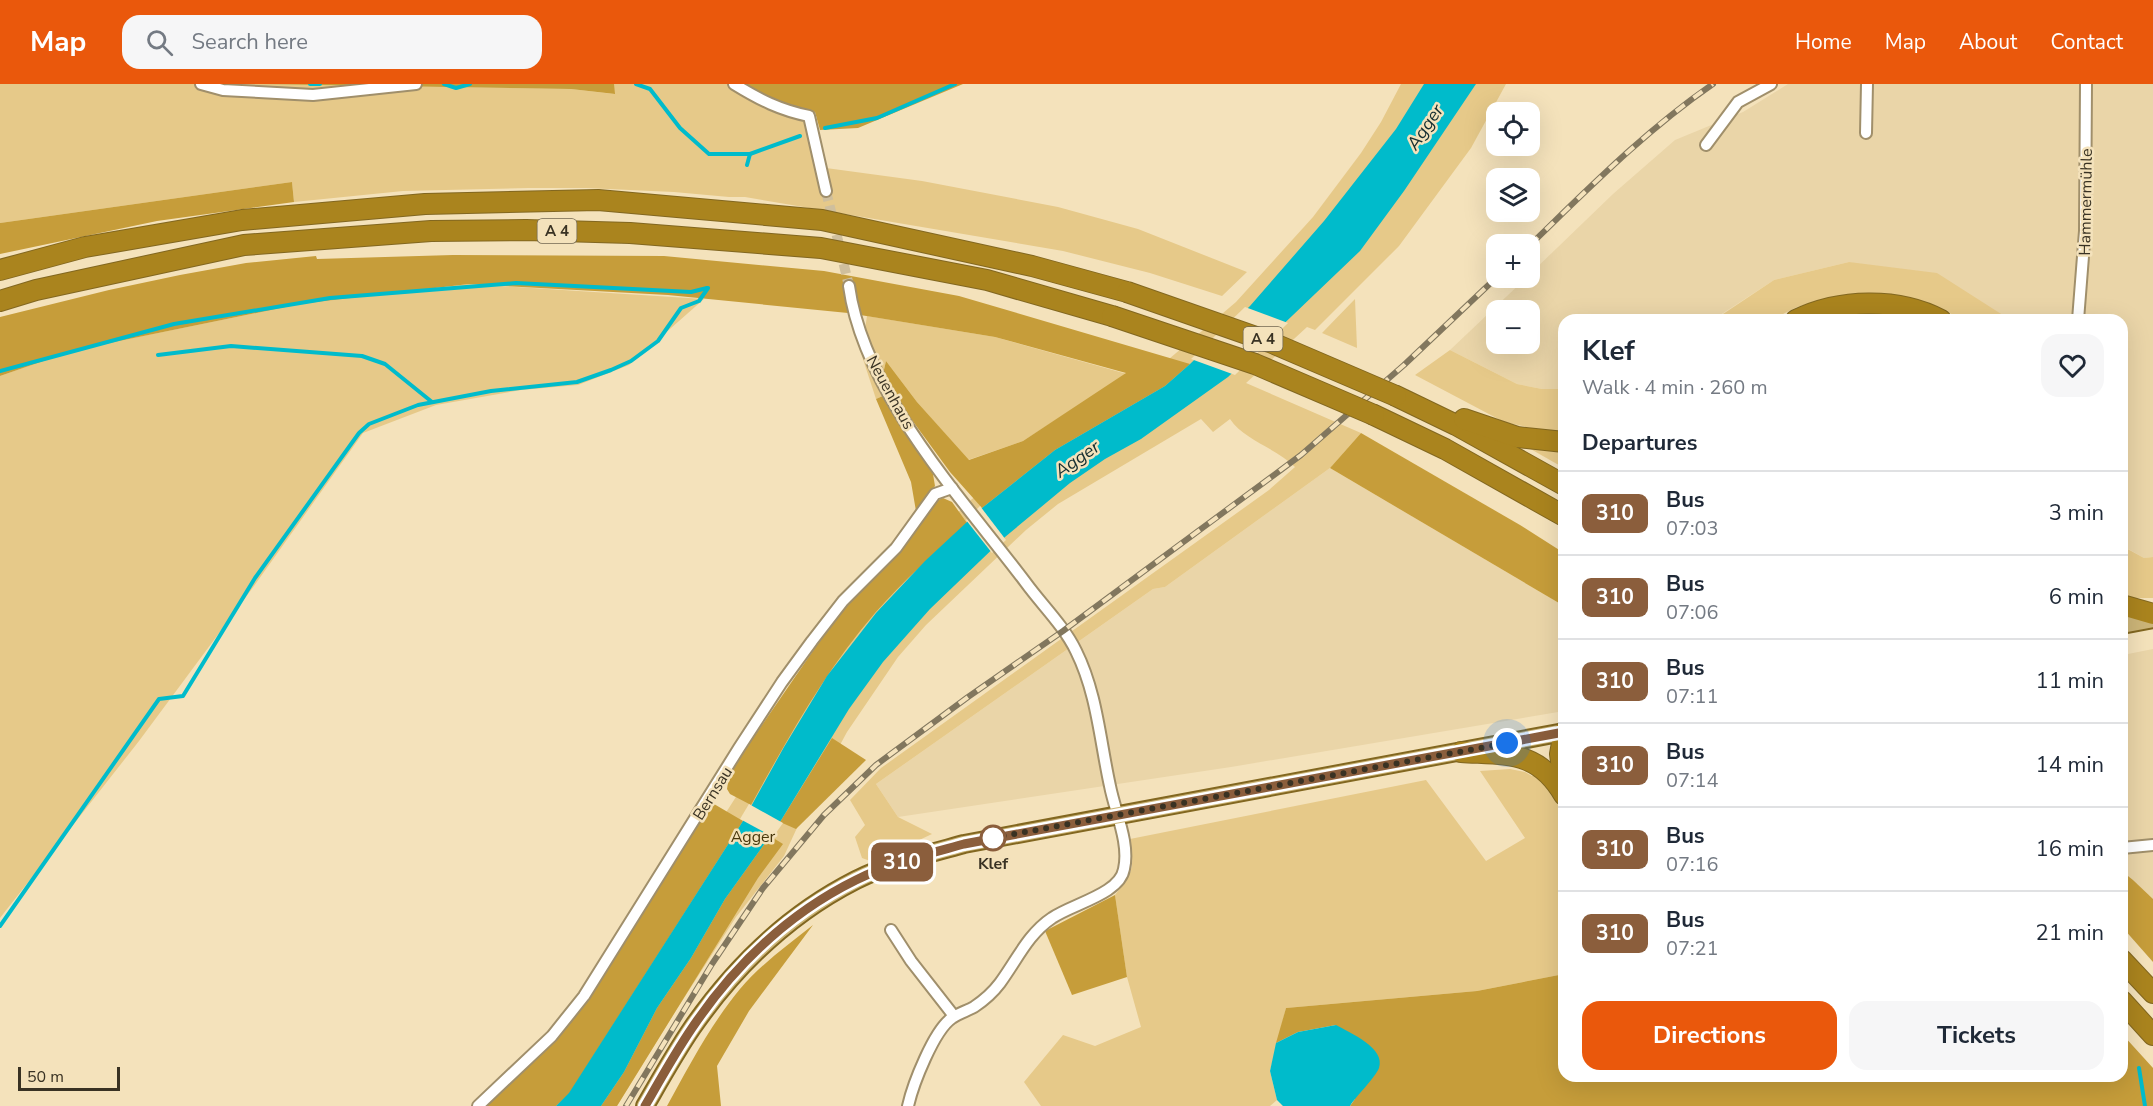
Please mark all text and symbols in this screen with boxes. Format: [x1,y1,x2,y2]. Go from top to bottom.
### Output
search box [122,15,542,69]
text: Map [30,23,86,61]
icon: search [143,26,176,59]
text: Search here [191,27,308,57]
text: Home [1795,28,1852,56]
text: Map [1885,28,1926,56]
text: About [1959,28,2017,56]
text: Contact [2050,28,2123,56]
water label: Agger [1400,99,1449,155]
map controls [1486,102,1540,354]
button: locate [1486,102,1540,156]
street label: Hammermühle [2074,148,2098,256]
button: layers [1486,168,1540,222]
road number: A 4 [538,219,576,243]
button: + [1486,234,1540,288]
button: − [1486,300,1540,354]
road number: A 4 [1244,327,1282,351]
text: Klef [1582,332,1635,370]
button: heart [2041,334,2104,397]
street label: Neuenhaus [861,352,919,433]
text: Walk · 4 min · 260 m [1582,374,1768,401]
text: Departures [1582,428,1697,458]
water label: Agger [1049,434,1105,484]
text: Bus [1666,485,1705,515]
text: 3 min [2049,498,2104,528]
text: 310 [1596,499,1634,527]
text: 07:03 [1666,515,1719,542]
text: Bus [1666,569,1705,599]
text: 6 min [2049,582,2104,612]
text: 310 [1596,583,1634,611]
text: 07:06 [1666,599,1719,626]
text: Bus [1666,653,1705,683]
text: 11 min [2036,666,2104,696]
text: 310 [1596,667,1634,695]
text: 07:11 [1666,683,1719,710]
your location [1492,728,1522,758]
text: Bus [1666,737,1705,767]
text: 14 min [2036,750,2104,780]
text: 310 [1596,751,1634,779]
street label: Bernsau [688,763,738,825]
text: 07:14 [1666,767,1719,794]
text: Bus [1666,821,1705,851]
marker: Klef [980,825,1006,851]
park label: Agger [731,826,776,848]
text: 16 min [2036,834,2104,864]
text: 310 [1596,835,1634,863]
line badge: 310 [868,842,936,882]
text: 310 [883,848,921,876]
text: 07:16 [1666,851,1719,878]
place label: Klef [978,853,1009,875]
text: Bus [1666,905,1705,935]
text: 21 min [2036,918,2104,948]
text: 310 [1596,919,1634,947]
text: 07:21 [1666,935,1719,962]
button: Directions [1582,1001,1837,1070]
button: Tickets [1849,1001,2104,1070]
scale bar [18,1064,120,1092]
text: 50 m [27,1066,64,1088]

